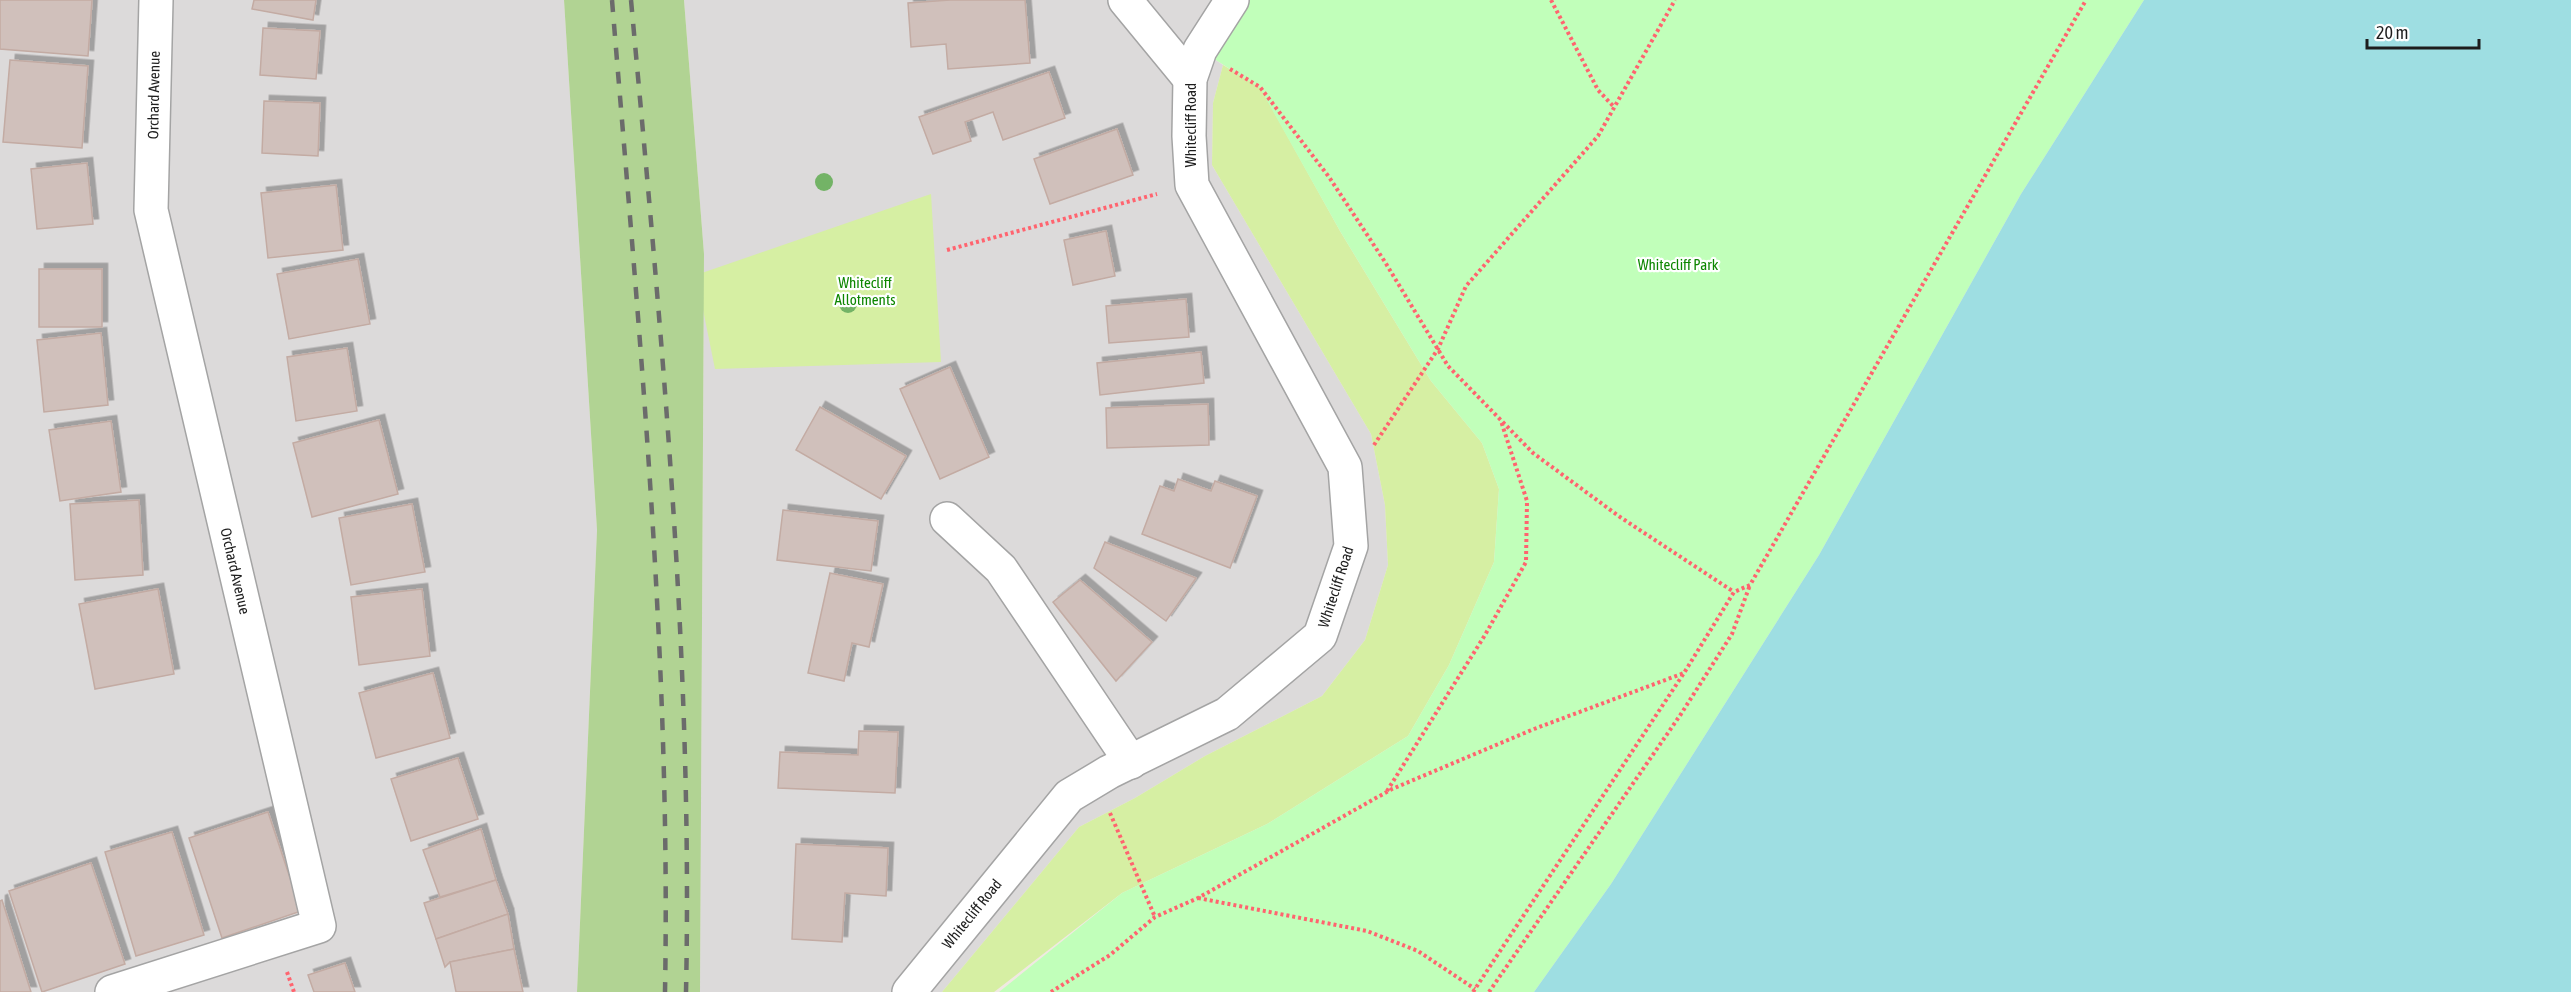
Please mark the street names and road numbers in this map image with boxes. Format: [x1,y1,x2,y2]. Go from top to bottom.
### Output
street label: Orchard Avenue [144,51,163,139]
street label: Whitecliff Road [1182,83,1199,167]
street label: Orchard Avenue [217,526,254,616]
street label: Whitecliff Road [1314,544,1357,630]
street label: Whitecliff Road [938,876,1005,952]

